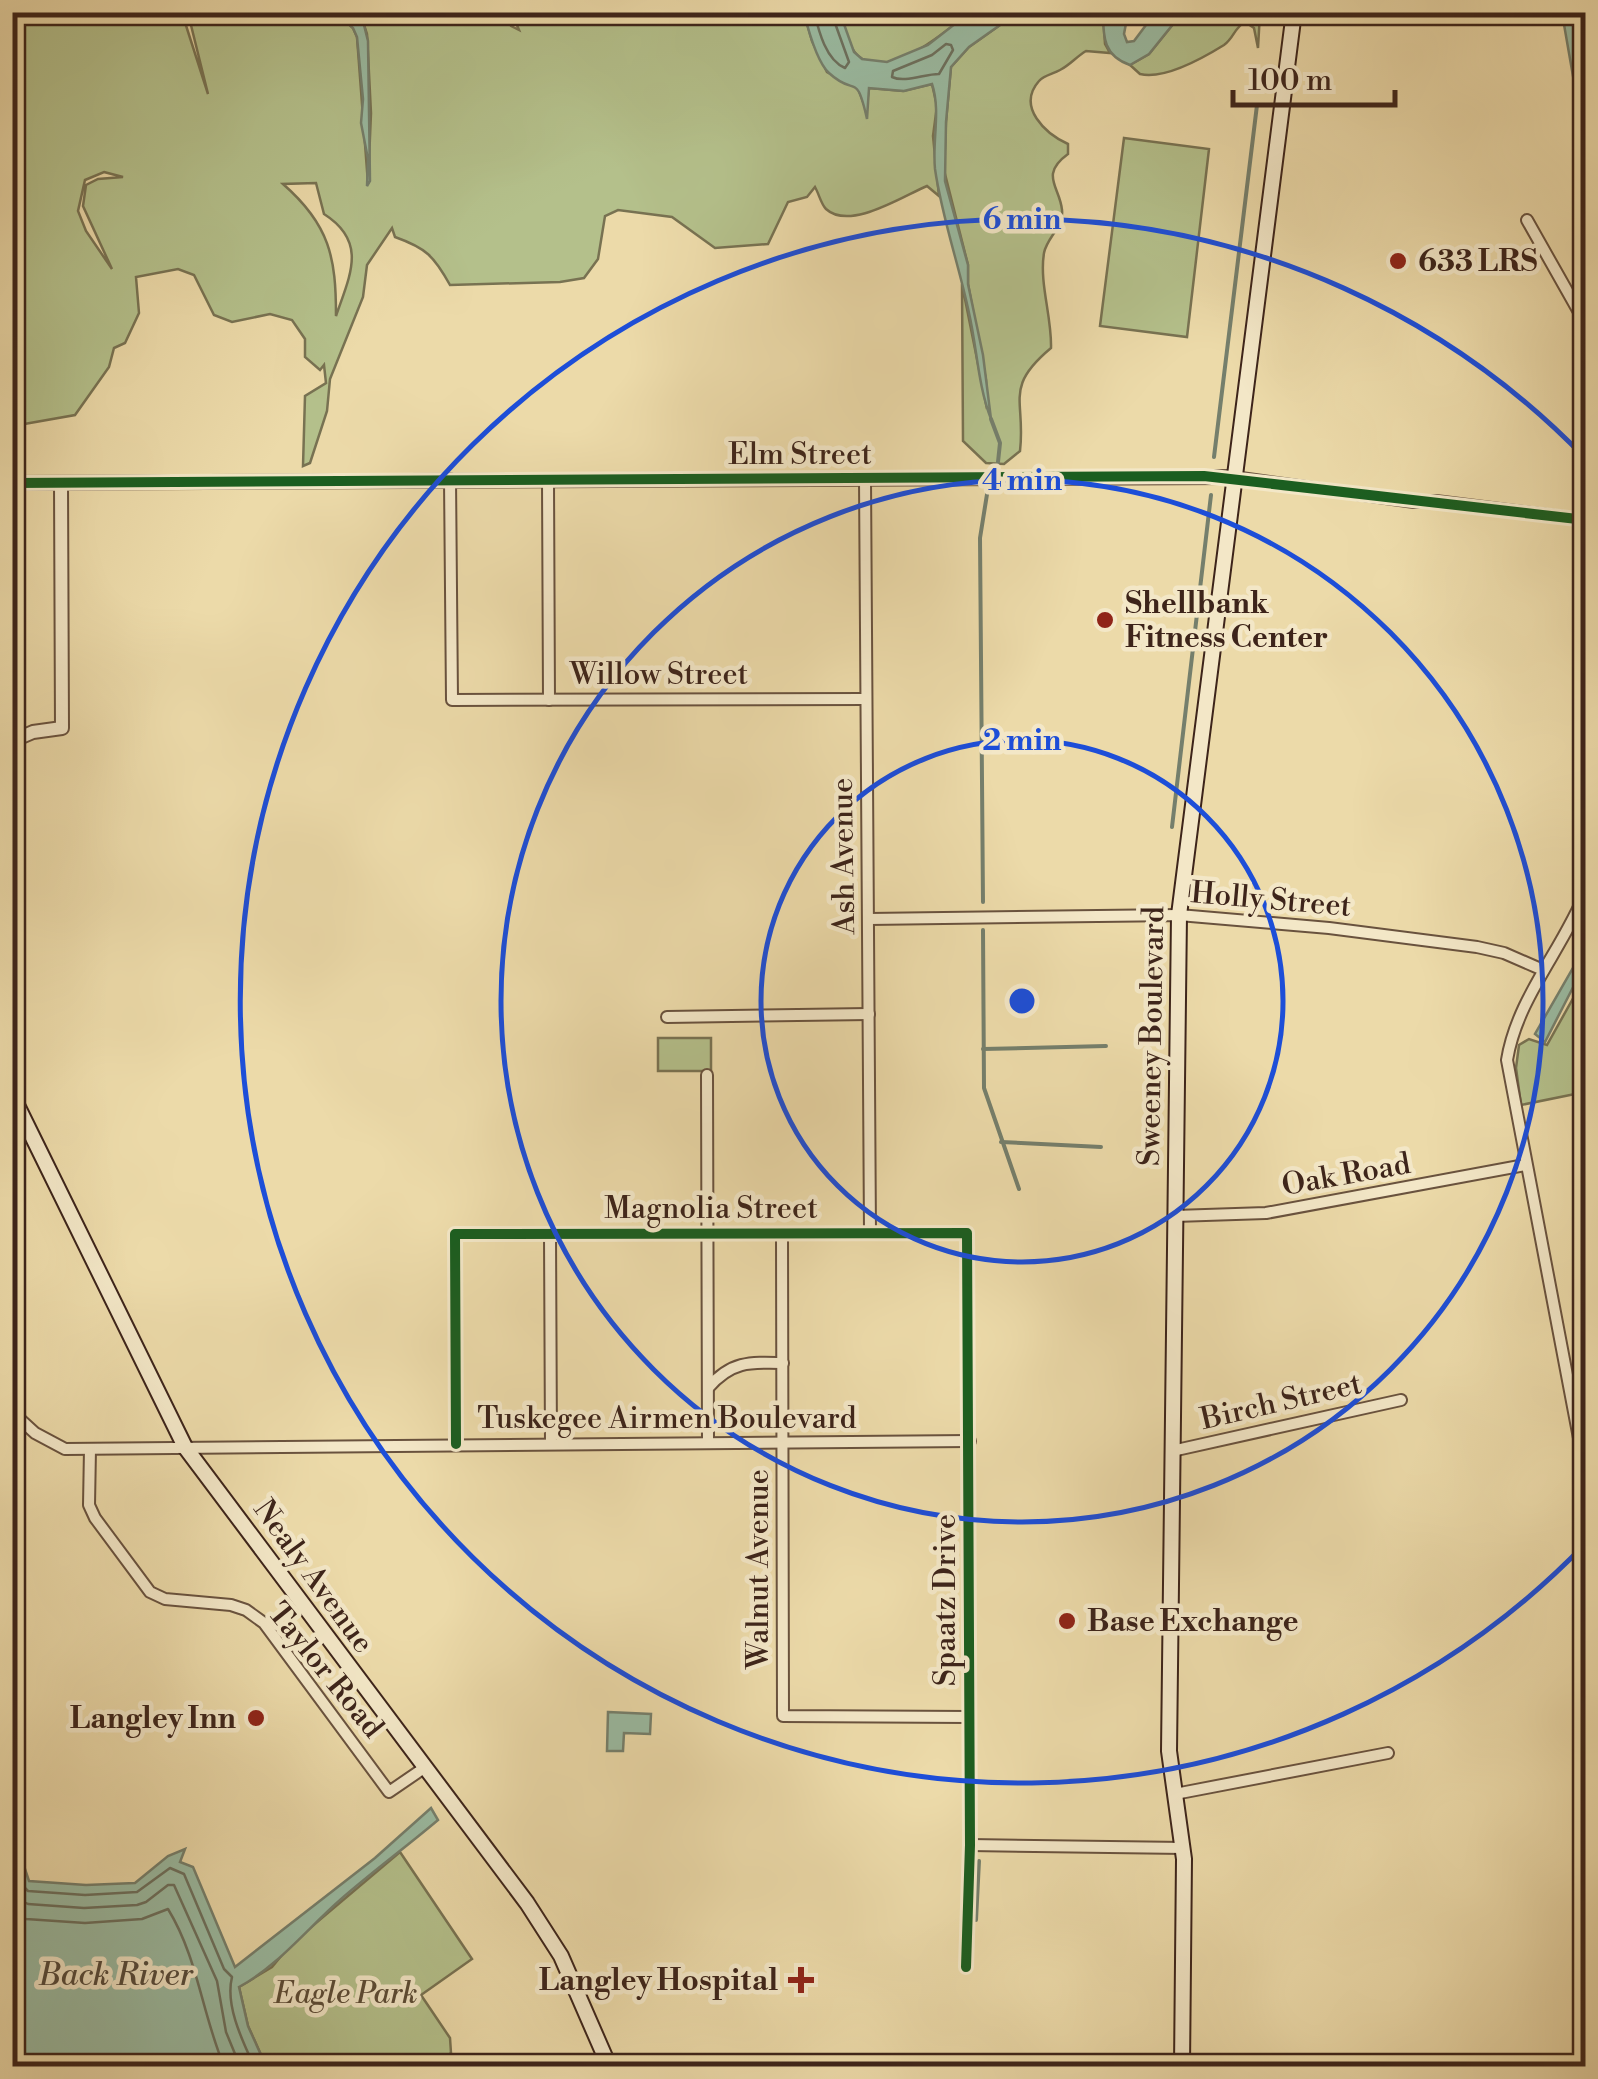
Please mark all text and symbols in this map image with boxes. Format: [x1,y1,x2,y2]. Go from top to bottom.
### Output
scale bar [1233,45,1396,107]
text: 100 m [1248,62,1332,100]
text: 6 min [983,201,1062,239]
place label: 633 LRS [1418,243,1538,281]
marker: 633 LRS [1387,250,1409,272]
street label: Elm Street [728,436,872,474]
text: 4 min [982,462,1063,500]
place label: Shellbank Fitness Center [1125,585,1328,657]
marker: Shellbank Fitness Center [1094,609,1116,631]
street label: Willow Street [569,656,749,694]
text: 2 min [983,722,1062,760]
street label: Ash Avenue [824,777,864,936]
street label: Holly Street [1189,874,1353,926]
street label: Sweeney Boulevard [1131,906,1173,1166]
centre of rings [1004,983,1040,1019]
street label: Oak Road [1279,1145,1414,1205]
street label: Magnolia Street [604,1190,818,1228]
street label: Birch Street [1196,1365,1366,1439]
street label: Tuskegee Airmen Boulevard [477,1400,857,1438]
street label: Walnut Avenue [740,1469,778,1670]
street label: Nealy Avenue [245,1492,382,1661]
street label: Spaatz Drive [927,1514,965,1686]
street label: Taylor Road [259,1595,391,1746]
place label: Base Exchange [1087,1603,1299,1641]
marker: Base Exchange [1056,1610,1078,1632]
place label: Langley Inn [70,1700,237,1738]
marker: Langley Inn [245,1707,267,1729]
water label: Back River [38,1955,195,1995]
place label: Langley Hospital [539,1962,778,2000]
marker: Langley Hospital [788,1967,814,1993]
park label: Eagle Park [272,1975,418,2013]

